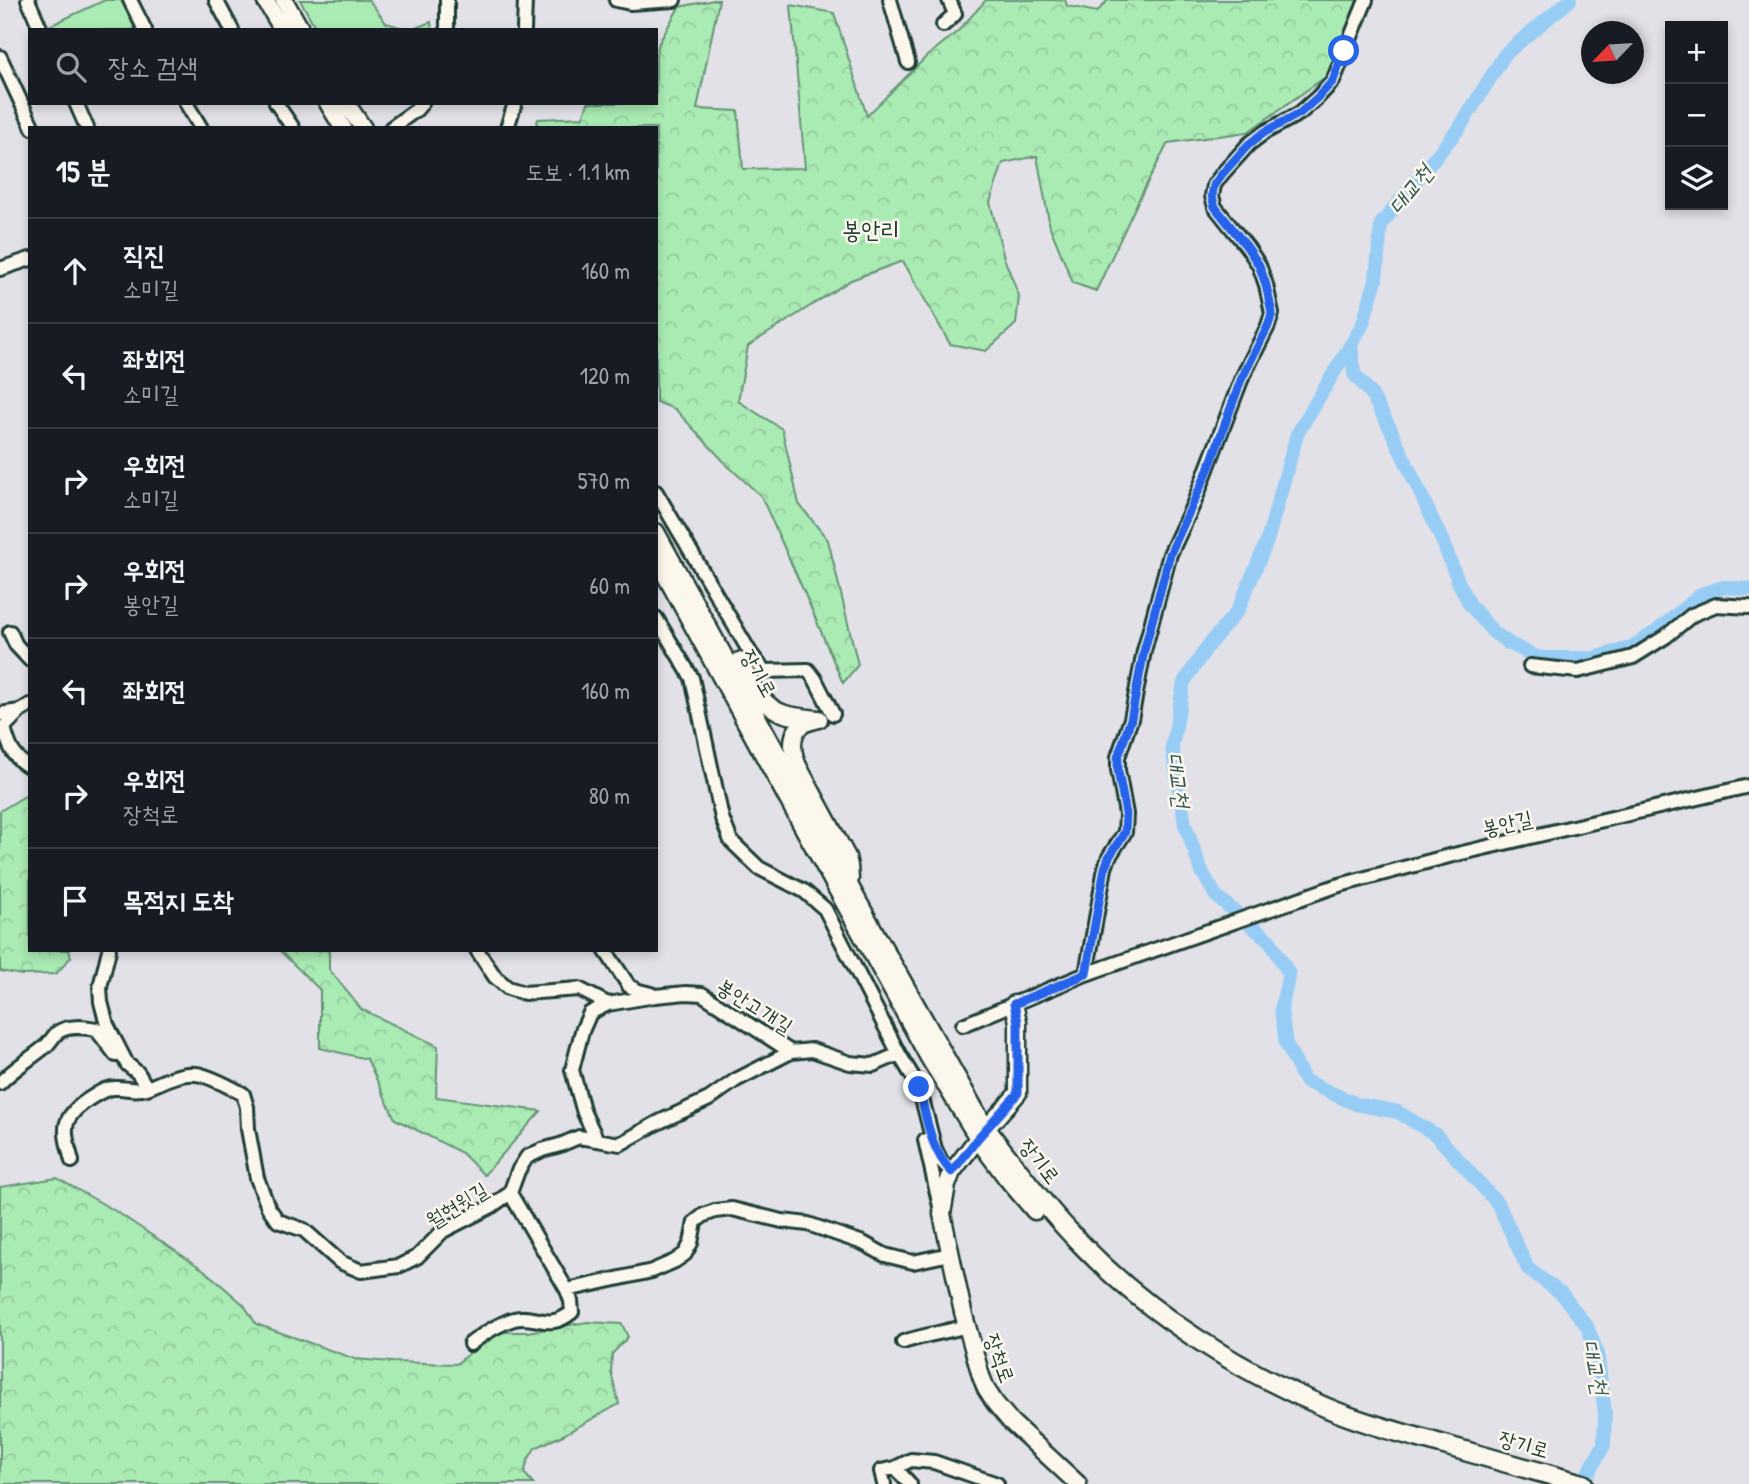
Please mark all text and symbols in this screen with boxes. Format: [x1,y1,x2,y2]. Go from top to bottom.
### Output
north arrow [1581,21,1644,84]
map controls [1665,21,1728,210]
button: + [1665,21,1728,84]
search box [28,28,658,105]
route start [1328,35,1359,66]
icon: search [52,48,90,86]
text: 장소 검색 [108,49,198,84]
button: − [1665,84,1728,147]
button: layers [1665,147,1728,210]
text: 15 분 [56,151,111,191]
text: 도보 · 1.1 km [526,156,630,187]
water label: 대교천 [1380,156,1441,220]
district label: 봉안리 [842,213,900,245]
text: 직진 [123,237,165,272]
icon: ahead [56,252,94,290]
text: 160 m [581,255,630,286]
text: 소미길 [123,273,179,304]
text: 좌회전 [123,342,186,377]
icon: left [56,357,94,395]
text: 120 m [580,360,630,391]
text: 소미길 [123,378,179,409]
text: 우회전 [123,447,186,482]
icon: right [56,462,94,500]
text: 570 m [578,465,630,496]
text: 소미길 [123,483,179,514]
text: 우회전 [123,552,186,587]
icon: right [56,567,94,605]
text: 60 m [590,570,630,601]
text: 봉안길 [123,588,179,619]
street label: 장기로 [734,644,784,702]
icon: left [56,672,94,710]
text: 좌회전 [123,673,186,708]
text: 160 m [581,675,630,706]
water label: 대교천 [1160,750,1199,812]
text: 우회전 [123,762,186,797]
icon: right [56,777,94,815]
text: 80 m [589,780,630,811]
text: 장척로 [123,798,179,829]
street label: 봉안길 [1479,803,1535,843]
icon: arrive [56,882,94,920]
text: 목적지 도착 [123,883,234,918]
street label: 봉안고개길 [711,971,799,1041]
route end [903,1071,934,1102]
street label: 장기로 [1013,1132,1067,1190]
street label: 월현윗길 [421,1175,493,1235]
street label: 장척로 [978,1329,1022,1387]
water label: 대교천 [1575,1337,1617,1400]
street label: 장기로 [1496,1423,1552,1465]

